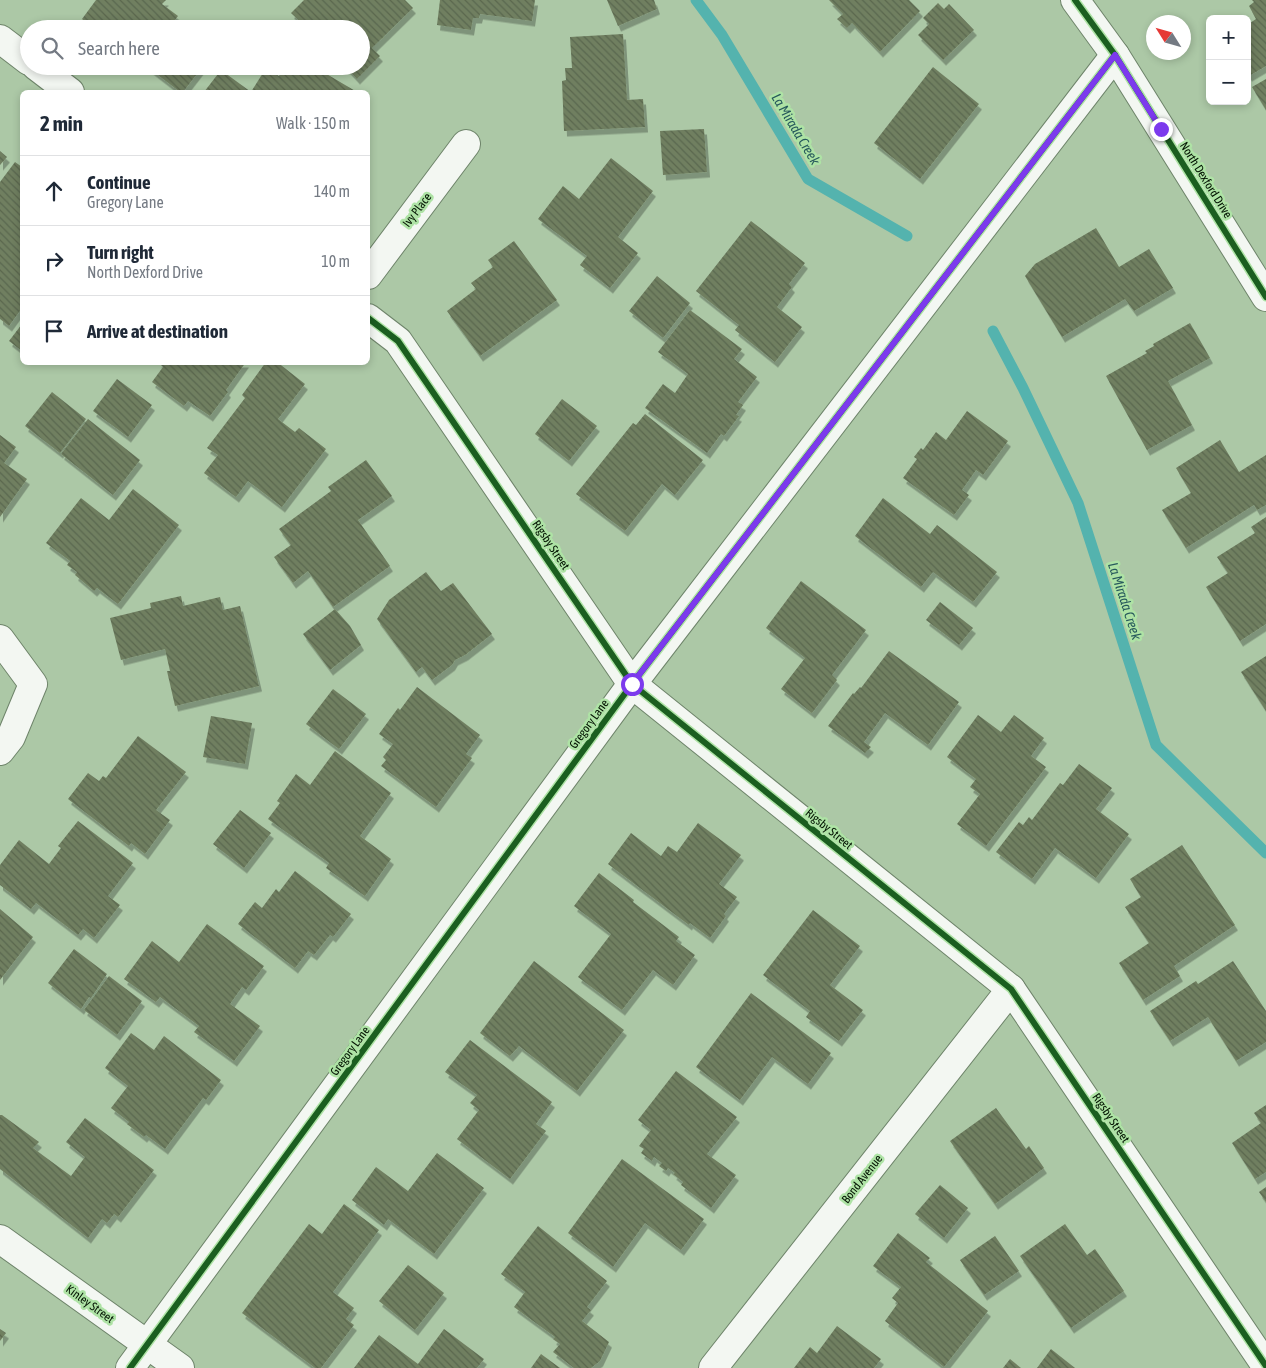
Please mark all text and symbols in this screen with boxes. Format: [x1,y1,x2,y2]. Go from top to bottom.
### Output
north arrow [1146,15,1191,60]
map controls [1206,15,1251,105]
button: + [1206,15,1251,60]
search box [20,20,370,75]
icon: search [38,34,66,62]
text: Search here [78,37,160,59]
button: − [1206,60,1251,105]
water label: La Mirada Creek [768,90,824,168]
text: 2 min [40,111,83,135]
text: Walk · 150 m [276,114,350,132]
route end [1150,118,1173,141]
street label: North Dexford Drive [1177,139,1235,221]
text: Continue [87,171,151,193]
icon: ahead [40,177,68,205]
text: 140 m [314,182,350,200]
street label: Ivy Place [400,190,434,230]
text: Gregory Lane [87,193,164,211]
text: Turn right [87,241,154,263]
icon: right [40,247,68,275]
text: 10 m [321,252,350,270]
text: North Dexford Drive [87,263,203,281]
icon: arrive [40,317,68,345]
text: Arrive at destination [87,320,228,342]
street label: Rigsby Street [529,518,573,573]
water label: La Mirada Creek [1105,560,1145,642]
route start [621,673,644,696]
street label: Gregory Lane [566,697,612,751]
street label: Rigsby Street [803,806,856,853]
street label: Gregory Lane [327,1024,373,1078]
street label: Rigsby Street [1089,1091,1133,1146]
street label: Bond Avenue [839,1152,885,1206]
street label: Kinley Street [63,1282,117,1326]

